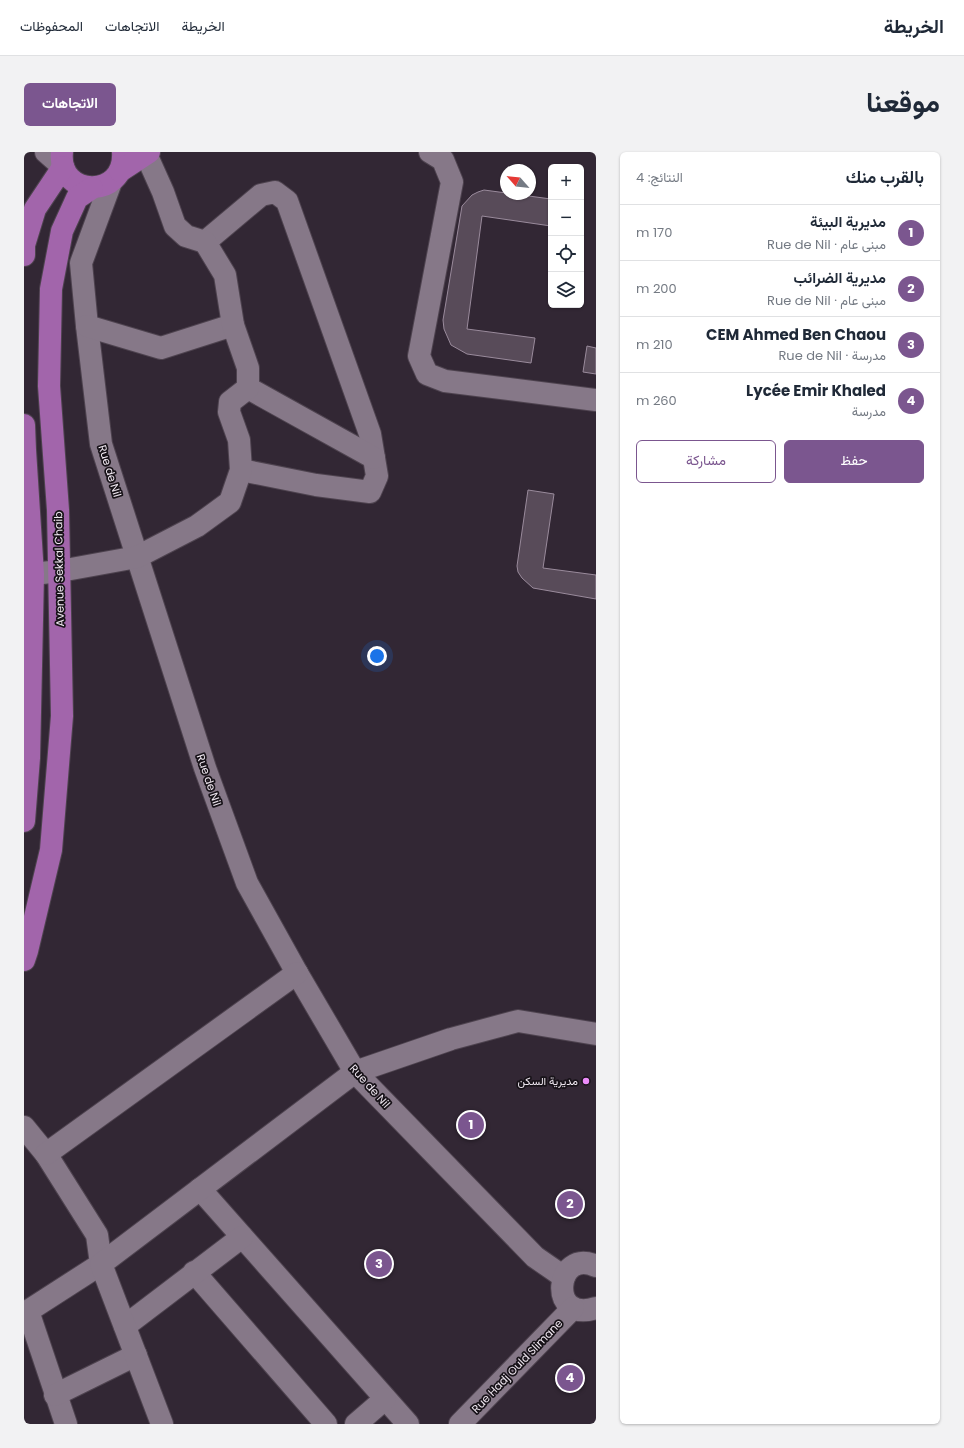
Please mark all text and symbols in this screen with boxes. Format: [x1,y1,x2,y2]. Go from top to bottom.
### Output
text: الخريطة [884,13,944,40]
text: المحفوظات [20,16,83,36]
text: الاتجاهات [105,16,159,36]
text: الخريطة [181,16,225,36]
button: الاتجاهات [24,83,116,126]
text: موقعنا [866,83,940,122]
north arrow [500,164,536,200]
map controls [548,164,584,308]
button: + [548,164,584,200]
text: بالقرب منك [846,165,924,189]
text: النتائج: 4 [636,168,683,187]
button: − [548,200,584,236]
text: مديرية البيئة [810,211,886,232]
text: 170 m [636,223,672,242]
text: 1 [909,223,913,242]
text: مبنى عام · Rue de Nil [767,235,886,254]
button: locate [548,236,584,272]
text: مديرية الضرائب [794,267,886,288]
button: layers [548,272,584,308]
text: 200 m [636,279,677,298]
text: 2 [907,279,915,298]
text: مبنى عام · Rue de Nil [767,291,886,310]
text: CEM Ahmed Ben Chaou [706,324,886,345]
text: 210 m [636,335,673,354]
text: 3 [907,335,915,354]
text: مدرسة · Rue de Nil [778,346,886,365]
text: Lycée Emir Khaled [746,380,886,401]
text: 260 m [636,391,677,410]
text: 4 [907,391,915,410]
text: مدرسة [852,402,886,421]
button: مشاركة [636,440,776,483]
button: حفظ [784,440,924,483]
street label: Rue de Nil [94,443,126,499]
street label: Avenue Sekkal Chaib [50,511,68,627]
your location [367,646,387,666]
street label: Rue de Nil [193,752,225,808]
street label: Rue de Nil [346,1061,394,1111]
place label: مديرية السكن [518,1073,578,1089]
marker: مديرية السكن [581,1076,591,1086]
pin: 1 [458,1110,484,1140]
pin: 2 [557,1189,583,1219]
pin: 3 [366,1249,392,1279]
street label: Rue Hadj Ould Slimane [468,1315,566,1416]
pin: 4 [557,1363,583,1393]

